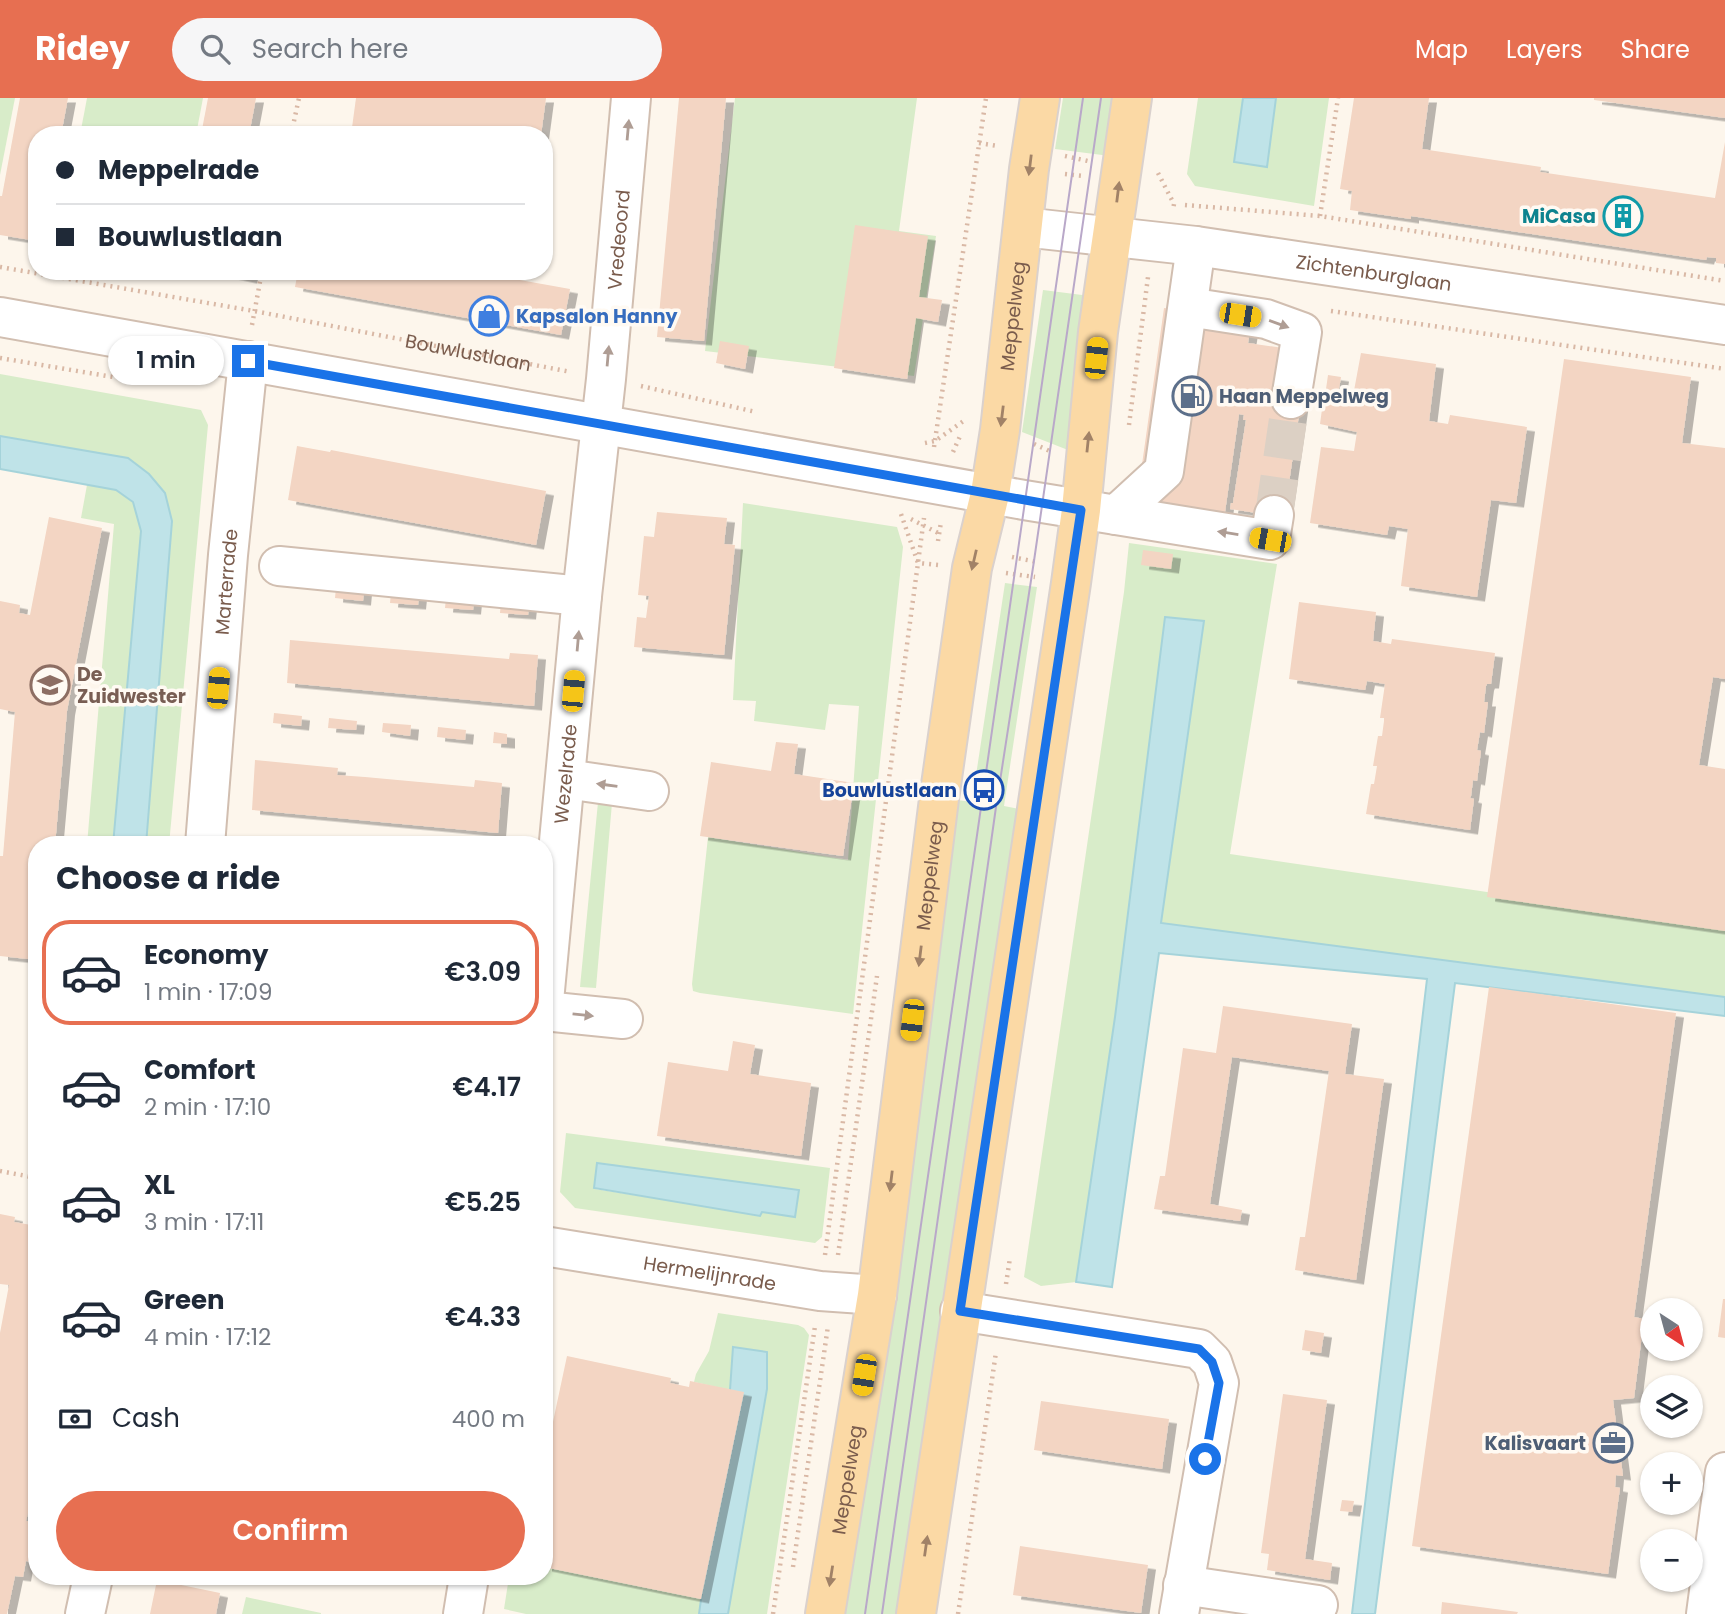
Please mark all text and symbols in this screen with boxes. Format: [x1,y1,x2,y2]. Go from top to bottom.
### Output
search box [172,18,662,81]
text: Ridey [35,25,130,72]
icon: search [196,30,234,68]
text: Search here [252,31,408,67]
text: Map [1415,33,1468,66]
text: Layers [1506,33,1582,66]
text: Share [1620,33,1690,66]
one-way arrow [623,119,634,141]
text: Meppelrade [98,152,259,188]
one-way arrow [1024,155,1035,177]
one-way arrow [1113,181,1124,203]
street label: Vredeoord [600,188,636,291]
building icon: MiCasa [1602,195,1644,237]
place label: MiCasa [1522,203,1596,230]
text: Bouwlustlaan [98,219,283,255]
street label: Zichtenburglaan [1294,248,1454,298]
street label: Meppelweg [993,260,1032,372]
shop icon: Kapsalon Hanny [468,295,510,337]
car [1218,301,1263,329]
place label: Kapsalon Hanny [516,303,678,330]
one-way arrow [1269,318,1290,329]
street label: Bouwlustlaan [403,327,534,378]
callout: 1 min [108,336,224,386]
car [1084,336,1109,380]
text: 1 min [136,344,196,376]
route end [232,345,264,377]
one-way arrow [603,345,614,367]
fuel station icon: Haan Meppelweg [1171,375,1213,417]
place label: Haan Meppelweg [1219,383,1389,410]
one-way arrow [996,405,1007,427]
one-way arrow [1082,431,1093,453]
car [1248,526,1293,554]
street label: Marterrade [208,527,244,636]
one-way arrow [1216,527,1238,538]
one-way arrow [969,549,980,571]
one-way arrow [573,629,584,651]
place label: De Zuidwester [77,661,186,710]
school or university icon: De Zuidwester [29,664,71,706]
car [206,666,231,710]
car [561,669,586,713]
street label: Wezelrade [547,723,583,825]
bus stop icon: Bouwlustlaan [963,769,1005,811]
place label: Bouwlustlaan [822,777,957,804]
one-way arrow [596,779,618,790]
street label: Meppelweg [909,819,950,932]
text: Choose a ride [56,855,280,900]
text: Economy [144,937,268,973]
icon: car [60,941,123,1004]
one-way arrow [914,945,925,967]
text: €3.09 [445,954,521,990]
text: 1 min · 17:09 [144,976,272,1008]
car [900,998,925,1042]
one-way arrow [573,1010,595,1021]
text: Comfort [144,1052,256,1088]
icon: car [60,1056,123,1119]
text: €4.17 [453,1069,521,1105]
text: 2 min · 17:10 [144,1091,271,1123]
text: XL [144,1167,175,1203]
one-way arrow [886,1170,897,1192]
icon: car [60,1171,123,1234]
text: €5.25 [445,1184,521,1220]
text: 3 min · 17:11 [144,1206,264,1238]
street label: Hermelijnrade [641,1249,778,1297]
text: Green [144,1282,225,1318]
icon: car [60,1286,123,1349]
north arrow [1640,1298,1703,1362]
map controls [1640,1298,1703,1592]
text: €4.33 [445,1299,521,1335]
text: 4 min · 17:12 [144,1321,271,1353]
car [851,1353,878,1397]
button: layers [1640,1375,1703,1438]
icon: cash [56,1400,94,1438]
text: Cash [112,1400,180,1436]
text: 400 m [452,1403,525,1435]
office icon: Kalisvaart [1592,1422,1634,1464]
street label: Meppelweg [825,1423,869,1537]
place label: Kalisvaart [1485,1430,1586,1457]
route start [1189,1443,1221,1475]
button: + [1640,1452,1703,1515]
button: Confirm [56,1491,525,1571]
button: − [1640,1529,1703,1592]
one-way arrow [920,1535,931,1557]
one-way arrow [825,1565,836,1587]

